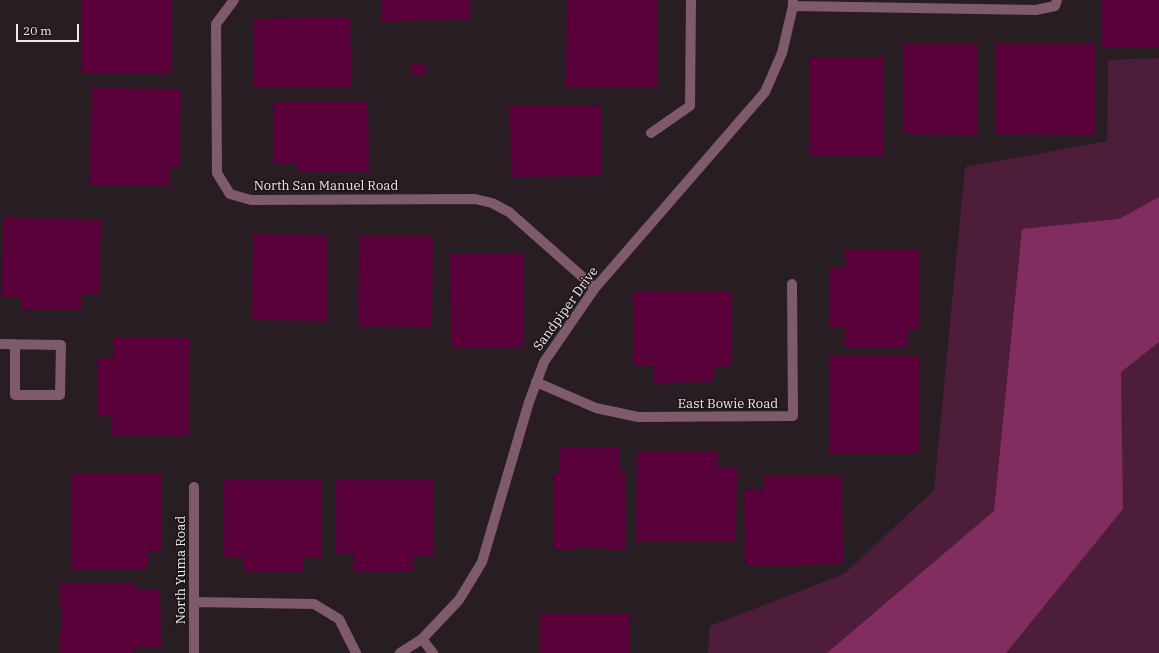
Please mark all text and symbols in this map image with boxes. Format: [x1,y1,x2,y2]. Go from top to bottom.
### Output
scale bar [18,16,81,42]
text: 20 m [23,23,52,38]
street label: North San Manuel Road [254,178,398,194]
street label: Sandpiper Drive [530,264,602,354]
street label: East Bowie Road [678,396,778,412]
street label: North Yuma Road [173,516,189,624]

